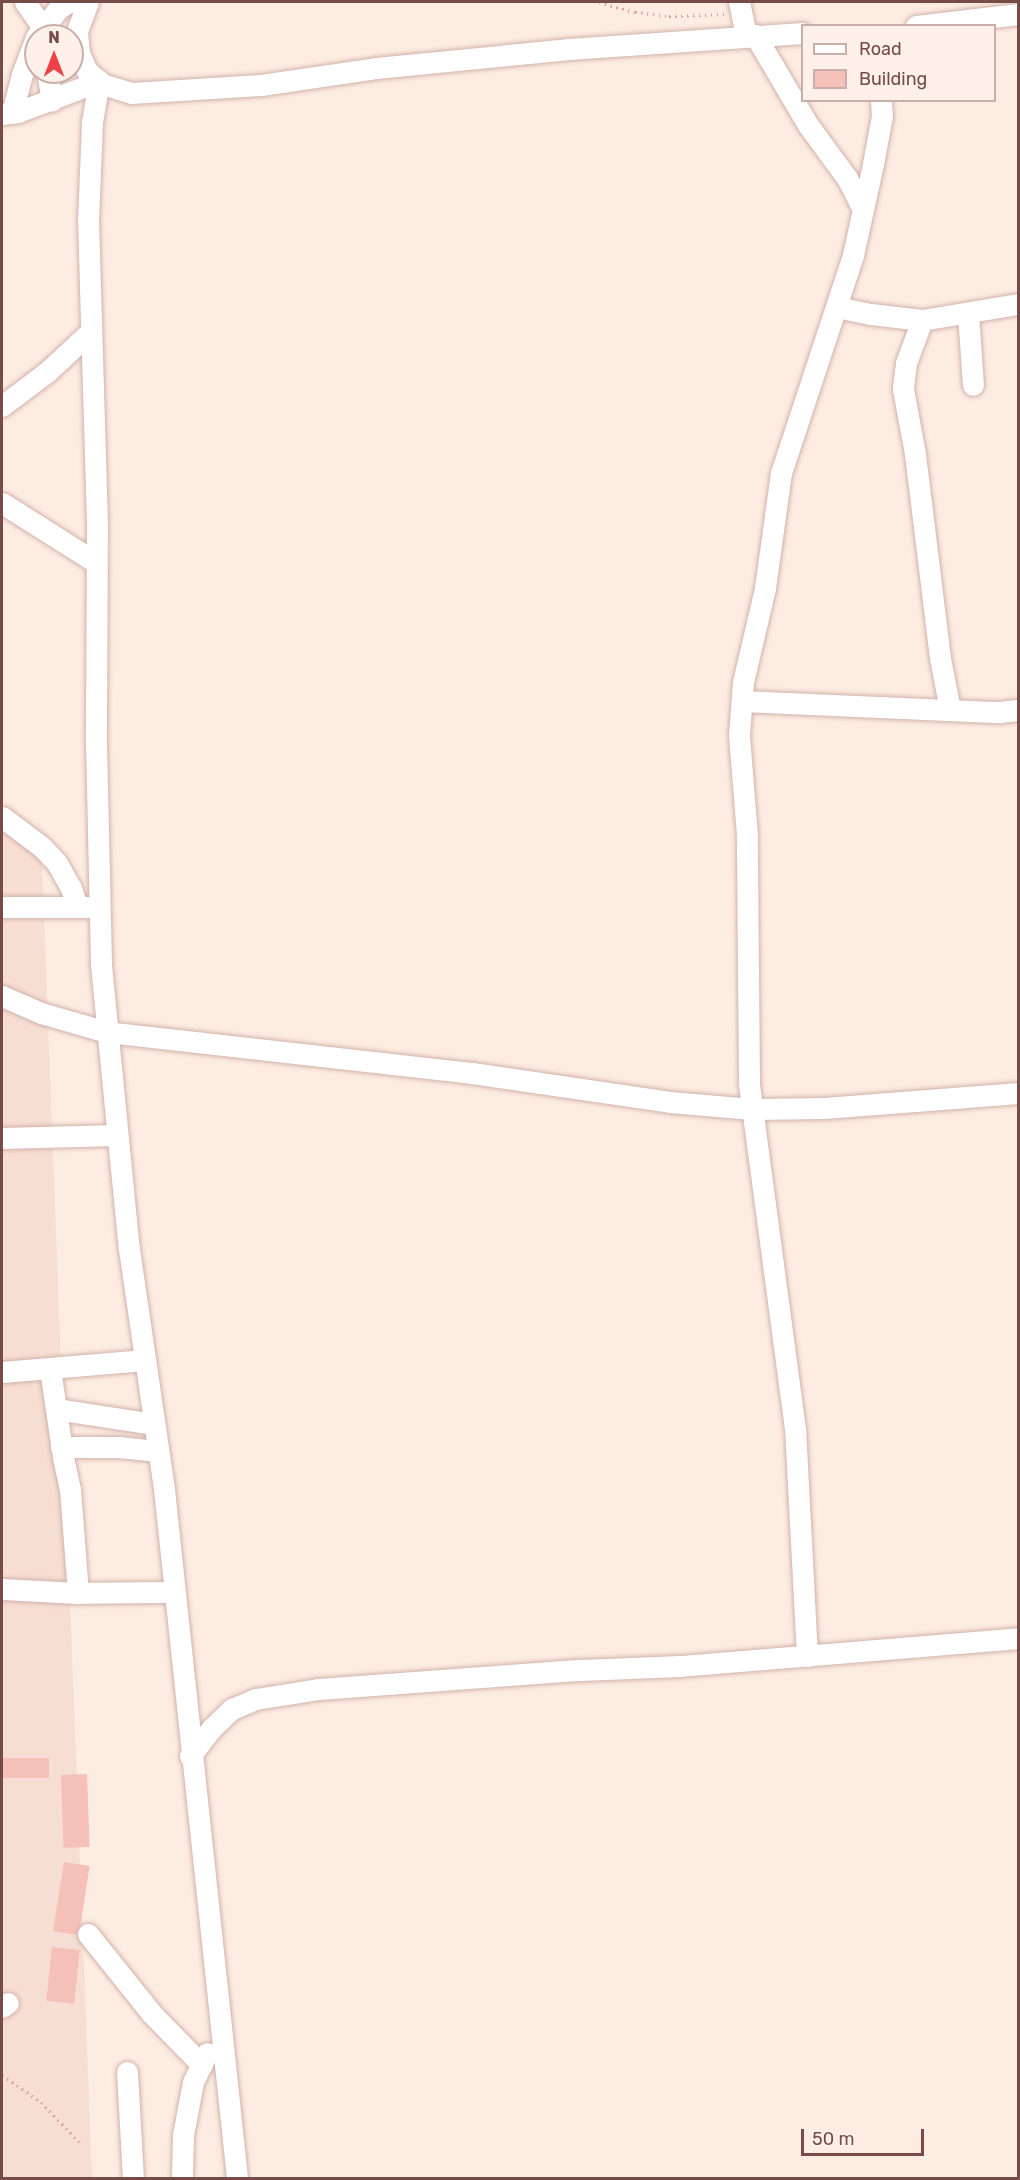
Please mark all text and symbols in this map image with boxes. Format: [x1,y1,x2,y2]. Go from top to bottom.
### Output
north arrow [24,24,84,84]
legend [801,24,996,102]
text: N [48,28,60,47]
text: Road [859,38,902,60]
text: Building [859,68,927,90]
scale bar [804,2117,927,2155]
text: 50 m [812,2128,855,2150]

